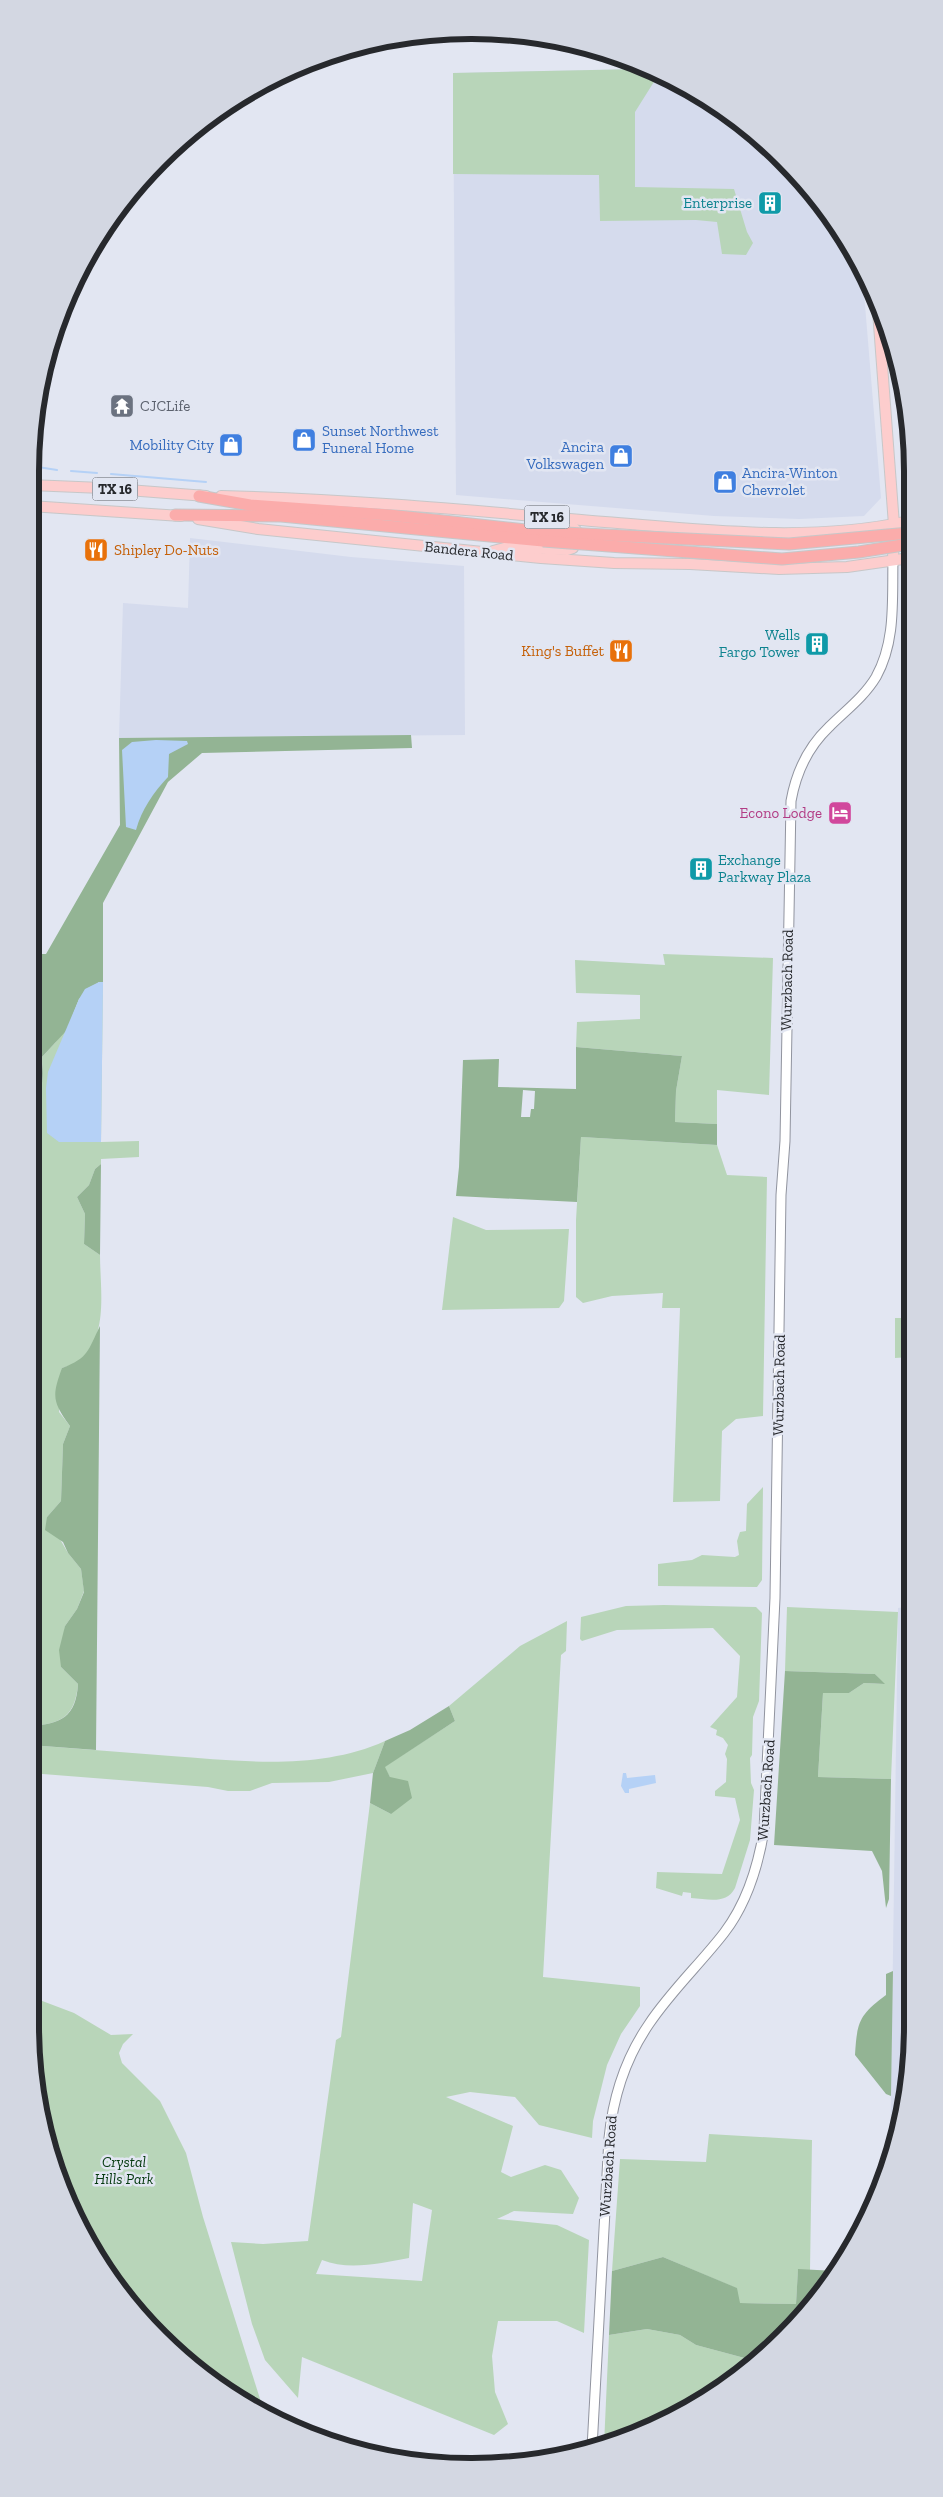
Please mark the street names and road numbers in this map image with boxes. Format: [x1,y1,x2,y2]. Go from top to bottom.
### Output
road number: TX 16 [92,478,138,500]
road number: TX 16 [524,506,570,528]
street label: Bandera Road [424,537,515,565]
street label: Wurzbach Road [777,928,797,1031]
street label: Wurzbach Road [769,1333,789,1436]
street label: Wurzbach Road [753,1738,779,1841]
street label: Wurzbach Road [595,2114,621,2217]

